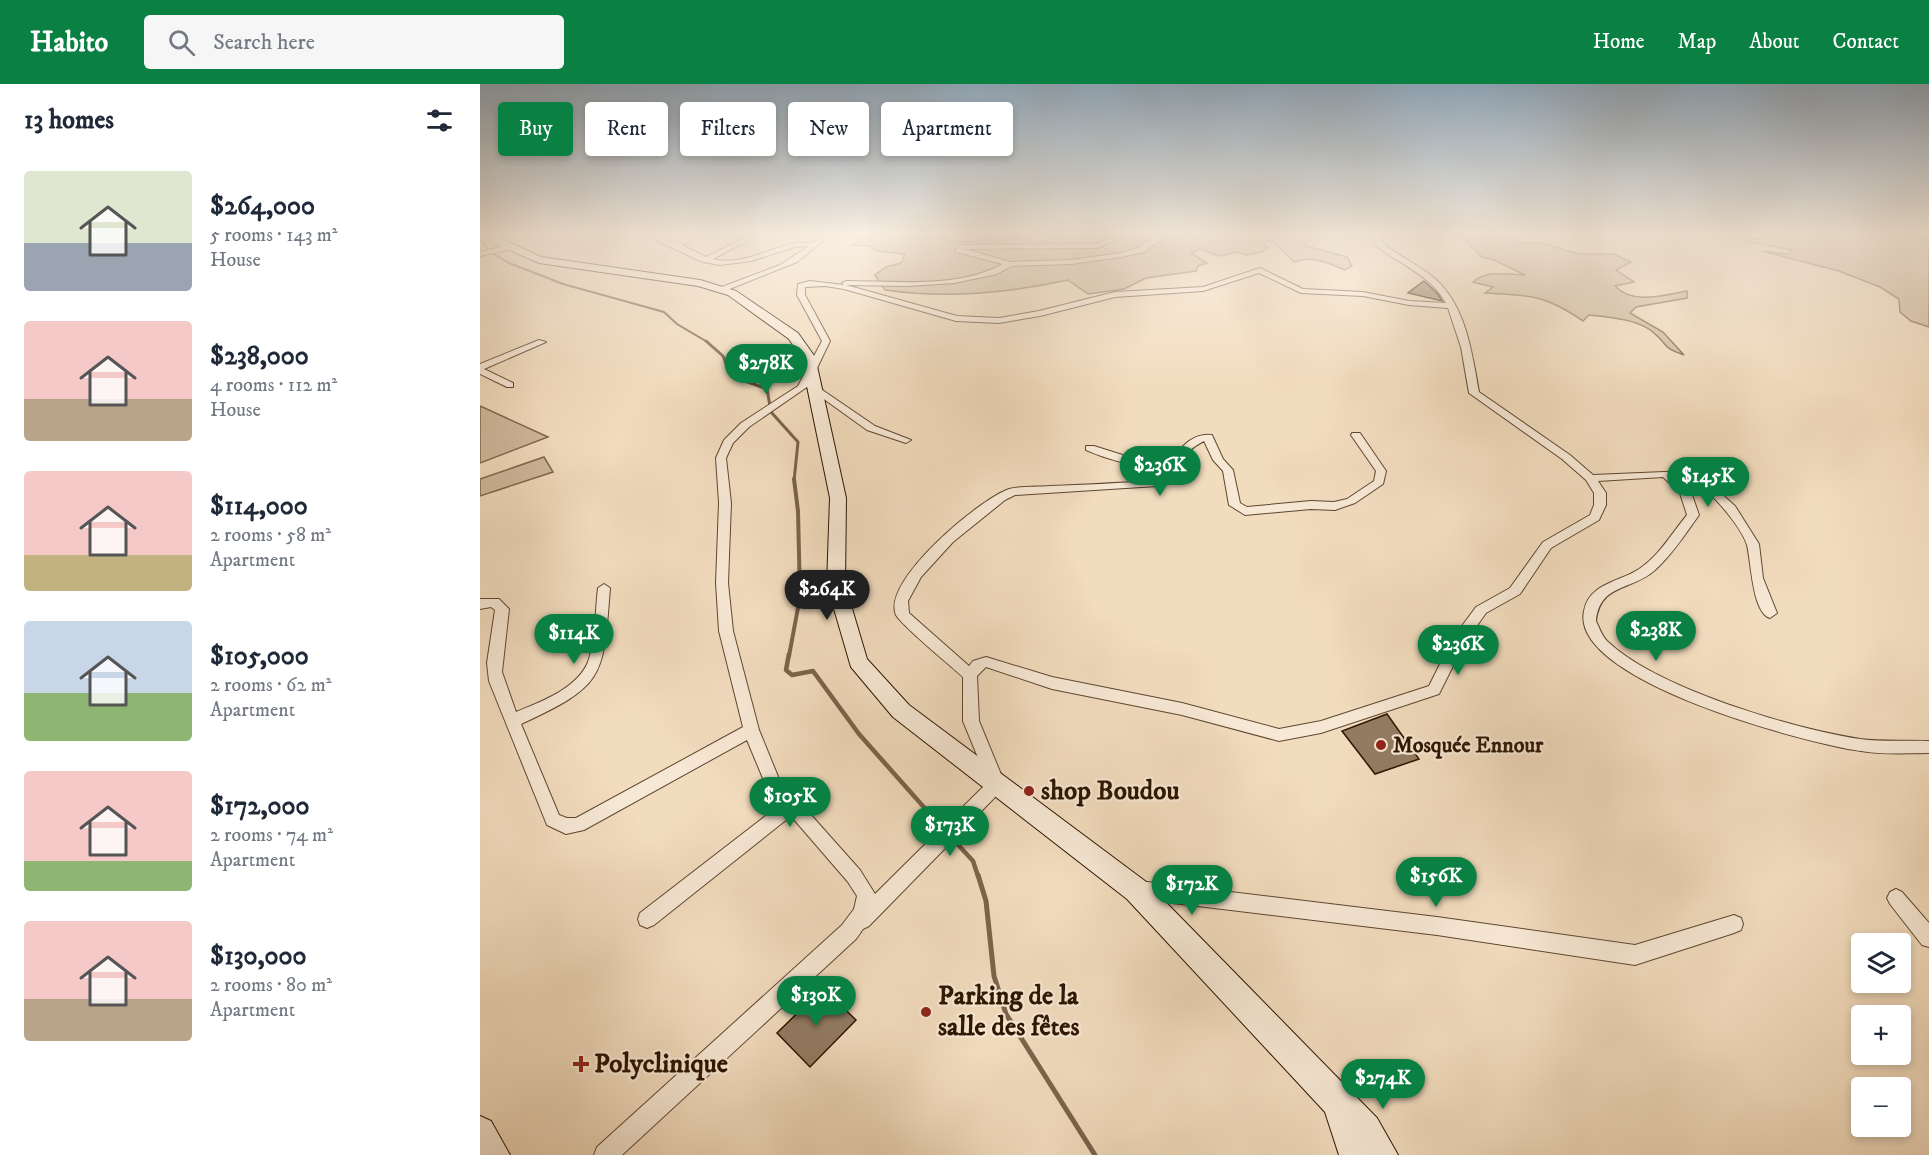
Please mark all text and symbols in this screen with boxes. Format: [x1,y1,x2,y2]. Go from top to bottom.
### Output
search box [144,15,564,69]
text: Habito [30,25,108,60]
icon: search [165,26,198,59]
text: Search here [213,29,315,56]
text: Home [1593,29,1645,55]
text: Map [1678,29,1716,55]
text: About [1749,29,1800,55]
text: Contact [1833,29,1899,55]
chip: Buy [498,102,573,156]
chip: Rent [585,102,668,156]
chip: Filters [680,102,776,156]
chip: New [788,102,869,156]
chip: Apartment [881,102,1013,156]
text: 13 homes [24,104,114,137]
icon: filters [423,104,456,137]
text: $264,000 [210,190,315,223]
icon: home [72,195,144,267]
text: 5 rooms · 143 m² [210,223,338,248]
text: House [210,248,261,273]
text: $238,000 [210,340,309,373]
pin: $278K [724,344,808,395]
icon: home [72,345,144,417]
text: $278K [739,351,793,376]
text: 4 rooms · 112 m² [210,373,338,398]
text: House [210,398,261,423]
pin: $236K [1118,446,1202,497]
text: $236K [1134,453,1186,478]
pin: $145K [1666,457,1750,508]
text: $145K [1681,464,1735,489]
text: $114,000 [210,490,308,523]
icon: home [72,495,144,567]
text: 2 rooms · 58 m² [210,523,331,548]
text: Apartment [210,548,295,573]
pin: $264K [785,570,869,621]
text: $264K [799,577,855,602]
pin: $238K [1614,611,1698,662]
pin: $114K [532,614,616,665]
text: $238K [1630,618,1682,643]
text: $114K [548,621,600,646]
pin: $236K [1416,625,1500,676]
text: $236K [1432,632,1484,657]
text: $105,000 [210,640,309,673]
icon: home [72,645,144,717]
text: 2 rooms · 62 m² [210,673,332,698]
text: Apartment [210,698,295,723]
place label: Mosquée Ennour [1393,732,1544,759]
marker: Mosquée Ennour [1374,738,1388,752]
place label: shop Boudou [1041,774,1179,808]
pin: $105K [748,777,832,828]
text: $105K [764,784,816,809]
marker: shop Boudou [1022,784,1036,798]
text: $172,000 [210,790,309,823]
icon: home [72,795,144,867]
pin: $173K [908,806,992,857]
text: $173K [925,813,975,838]
text: 2 rooms · 74 m² [210,823,333,848]
text: Apartment [210,848,295,873]
pin: $156K [1394,857,1478,908]
text: $156K [1410,864,1462,889]
pin: $172K [1150,865,1234,916]
text: $172K [1166,872,1218,897]
map controls [1851,933,1911,1137]
button: layers [1851,933,1911,993]
text: $130,000 [210,940,306,973]
icon: home [72,945,144,1017]
text: 2 rooms · 80 m² [210,973,332,998]
pin: $130K [774,976,858,1027]
place label: Parking de la salle des fêtes [938,979,1080,1044]
text: $130K [791,983,841,1008]
text: Apartment [210,998,295,1023]
marker: Parking de la salle des fêtes [919,1005,933,1019]
button: + [1851,1005,1911,1065]
place label: Polyclinique [594,1047,728,1081]
marker: Polyclinique [572,1055,590,1073]
pin: $274K [1341,1059,1425,1110]
text: $274K [1355,1066,1411,1091]
button: − [1851,1077,1911,1137]

